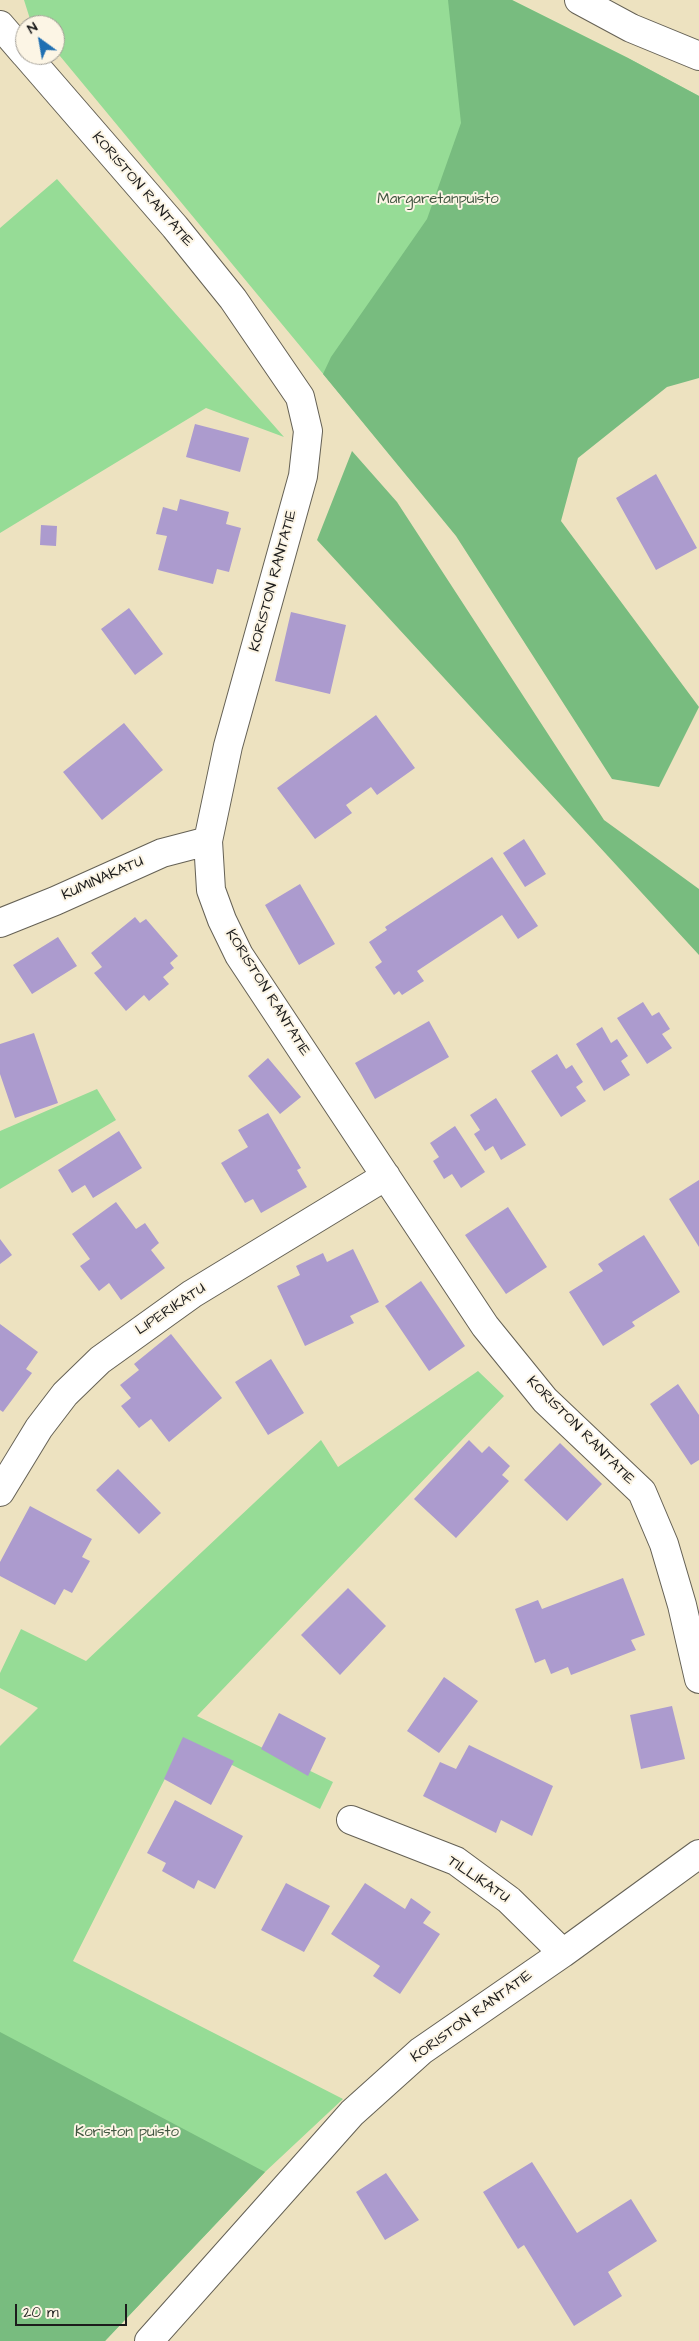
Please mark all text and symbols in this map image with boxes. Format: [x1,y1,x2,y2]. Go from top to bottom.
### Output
north arrow [15,15,65,65]
text: N [24,17,42,39]
street label: KORISTON RANTATIE [87,129,197,251]
park label: Margaretanpuisto [377,191,499,209]
street label: KORISTON RANTATIE [246,508,302,654]
street label: KUMINAKATU [59,853,147,905]
street label: KORISTON RANTATIE [221,926,313,1060]
street label: LIPERIKATU [133,1280,209,1340]
street label: KORISTON RANTATIE [522,1373,638,1489]
street label: TILLIKATU [443,1853,513,1907]
street label: KORISTON RANTATIE [408,1967,536,2067]
park label: Koriston puisto [75,2124,179,2142]
scale bar [18,2294,130,2326]
text: 20 m [23,2302,59,2323]

